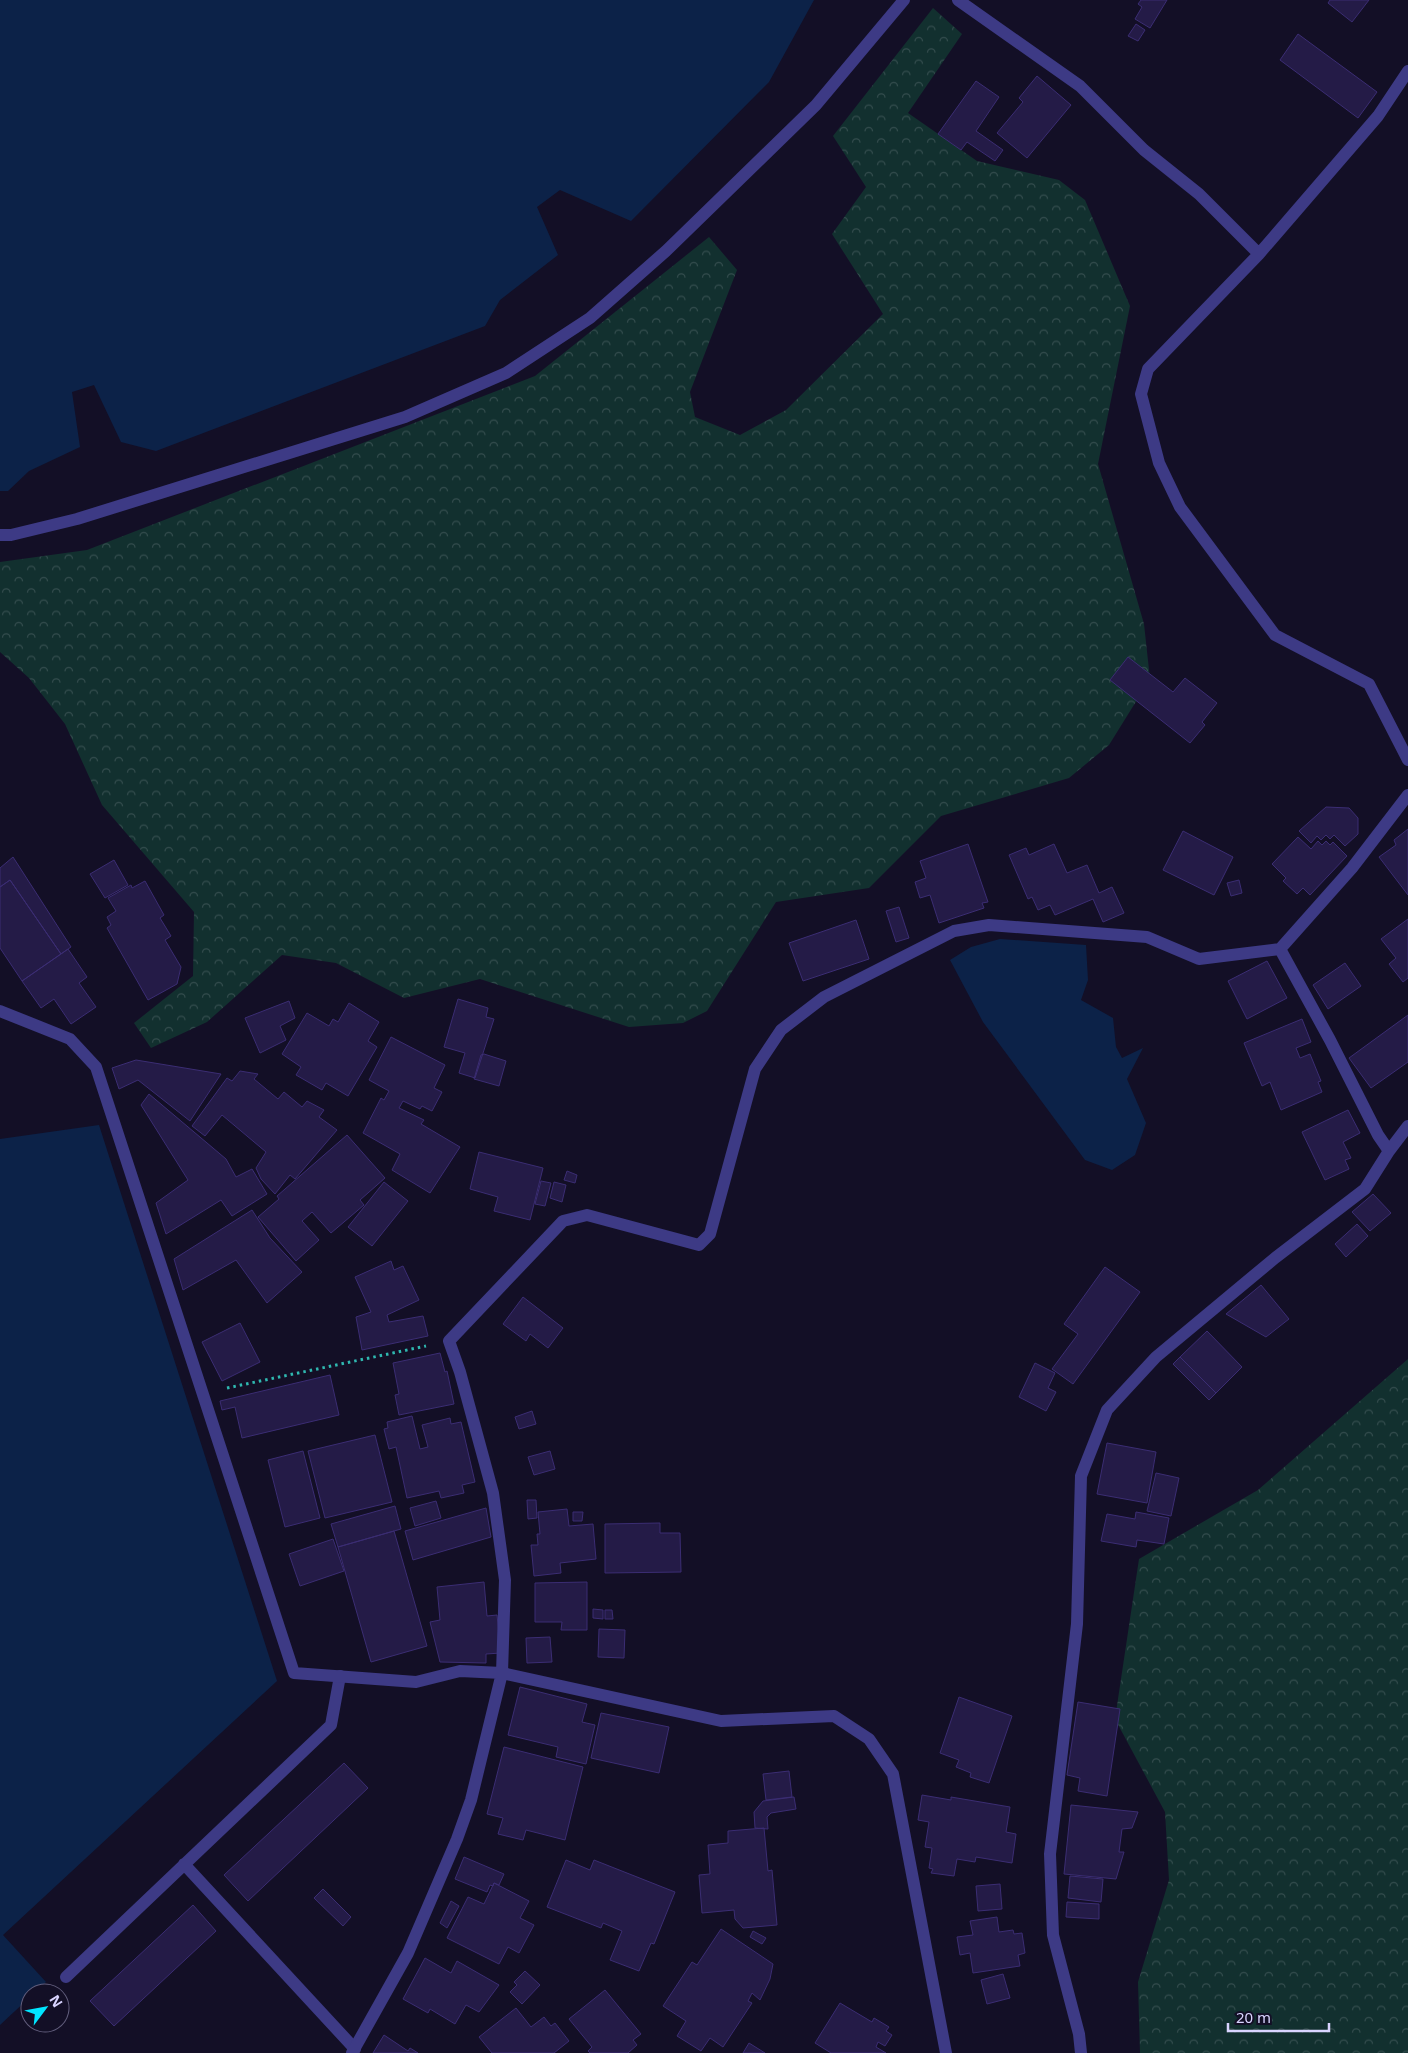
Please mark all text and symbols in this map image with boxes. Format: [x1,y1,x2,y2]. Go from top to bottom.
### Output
north arrow [20,1983,70,2033]
text: N [45,1991,68,2011]
scale bar [1228,2000,1329,2032]
text: 20 m [1236,2007,1271,2027]

